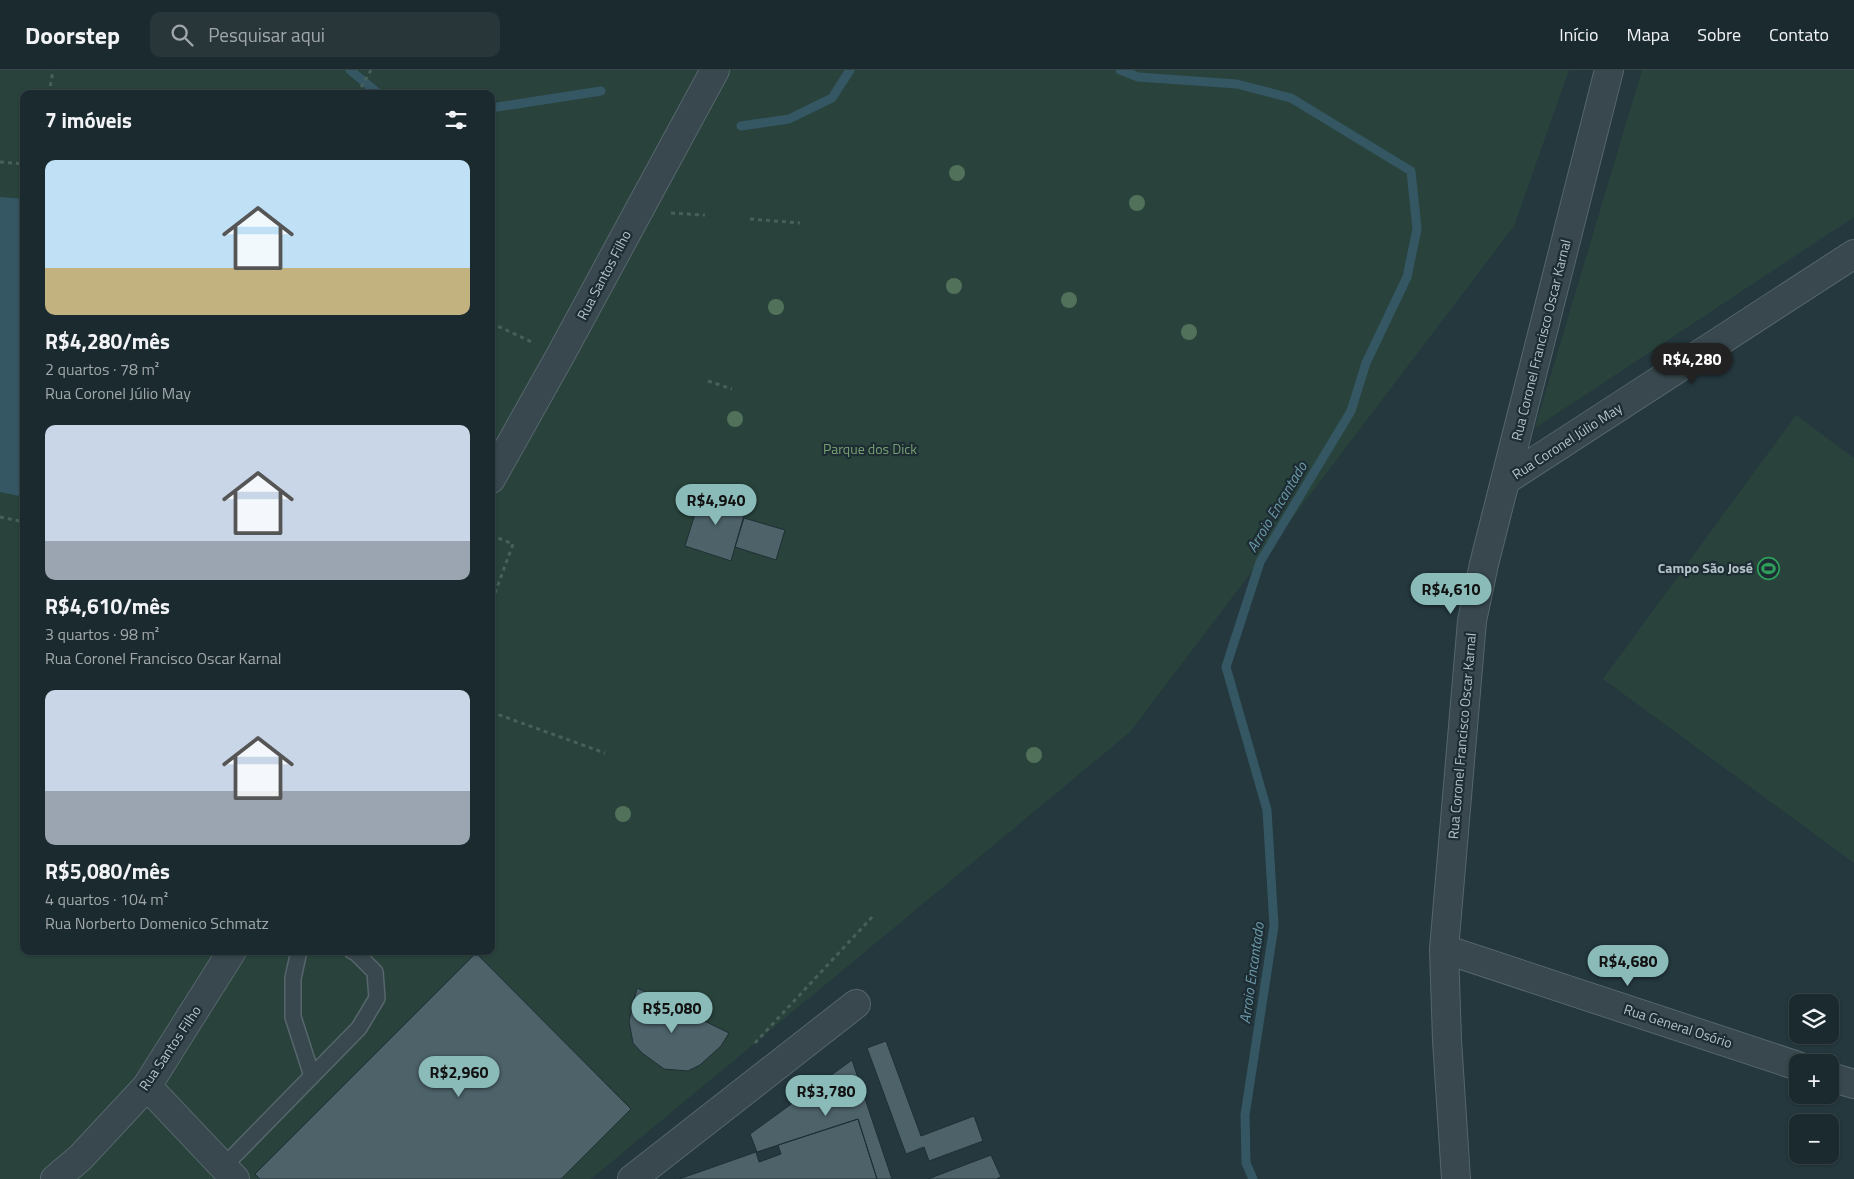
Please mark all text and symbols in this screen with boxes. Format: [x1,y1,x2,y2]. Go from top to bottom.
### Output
search box [150,12,500,57]
text: Doorstep [25,17,120,53]
text: Pesquisar aqui [208,20,325,49]
icon: search [168,21,196,49]
text: Início [1559,21,1599,48]
text: Mapa [1627,21,1669,48]
text: Sobre [1697,21,1741,48]
text: Contato [1769,21,1829,48]
text: 7 imóveis [45,104,132,136]
icon: filters [442,106,470,134]
icon: home [213,193,303,283]
street label: Rua Santos Filho [571,226,636,323]
street label: Rua Coronel Francisco Oscar Karnal [1505,237,1576,443]
text: R$4,280/mês [45,325,170,357]
pin: R$4,280 [1646,342,1738,385]
text: R$4,280 [1663,347,1721,371]
text: 2 quartos · 78 m² [45,357,159,381]
text: Rua Coronel Júlio May [45,381,191,405]
street label: Rua Coronel Júlio May [1507,397,1626,484]
park label: Parque dos Dick [823,438,917,459]
water label: Arroio Encantado [1240,457,1313,556]
icon: home [213,458,303,548]
pin: R$4,940 [670,484,762,526]
text: R$4,940 [687,488,745,512]
sports icon: Campo São José [1757,556,1781,580]
place label: Campo São José [1658,557,1753,578]
pin: R$4,610 [1405,572,1497,615]
text: R$4,610 [1422,577,1480,601]
text: R$4,610/mês [45,590,170,622]
text: 3 quartos · 98 m² [45,622,159,646]
street label: Rua Coronel Francisco Oscar Karnal [1442,632,1481,840]
text: Rua Coronel Francisco Oscar Karnal [45,646,282,670]
icon: home [213,723,303,813]
text: R$5,080/mês [45,855,170,887]
text: 4 quartos · 104 m² [45,887,168,911]
text: Rua Norberto Domenico Schmatz [45,911,269,935]
water label: Arroio Encantado [1233,920,1270,1025]
pin: R$4,680 [1582,944,1674,987]
text: R$4,680 [1599,949,1657,973]
pin: R$5,080 [626,992,718,1034]
map controls [1789,994,1839,1164]
button: layers [1789,994,1839,1044]
text: R$5,080 [643,996,701,1020]
street label: Rua General Osório [1621,998,1735,1053]
street label: Rua Santos Filho [133,1001,206,1094]
button: + [1789,1054,1839,1104]
pin: R$2,960 [413,1056,505,1098]
text: R$2,960 [430,1060,488,1084]
pin: R$3,780 [780,1074,872,1117]
text: R$3,780 [797,1079,855,1103]
button: − [1789,1114,1839,1164]

